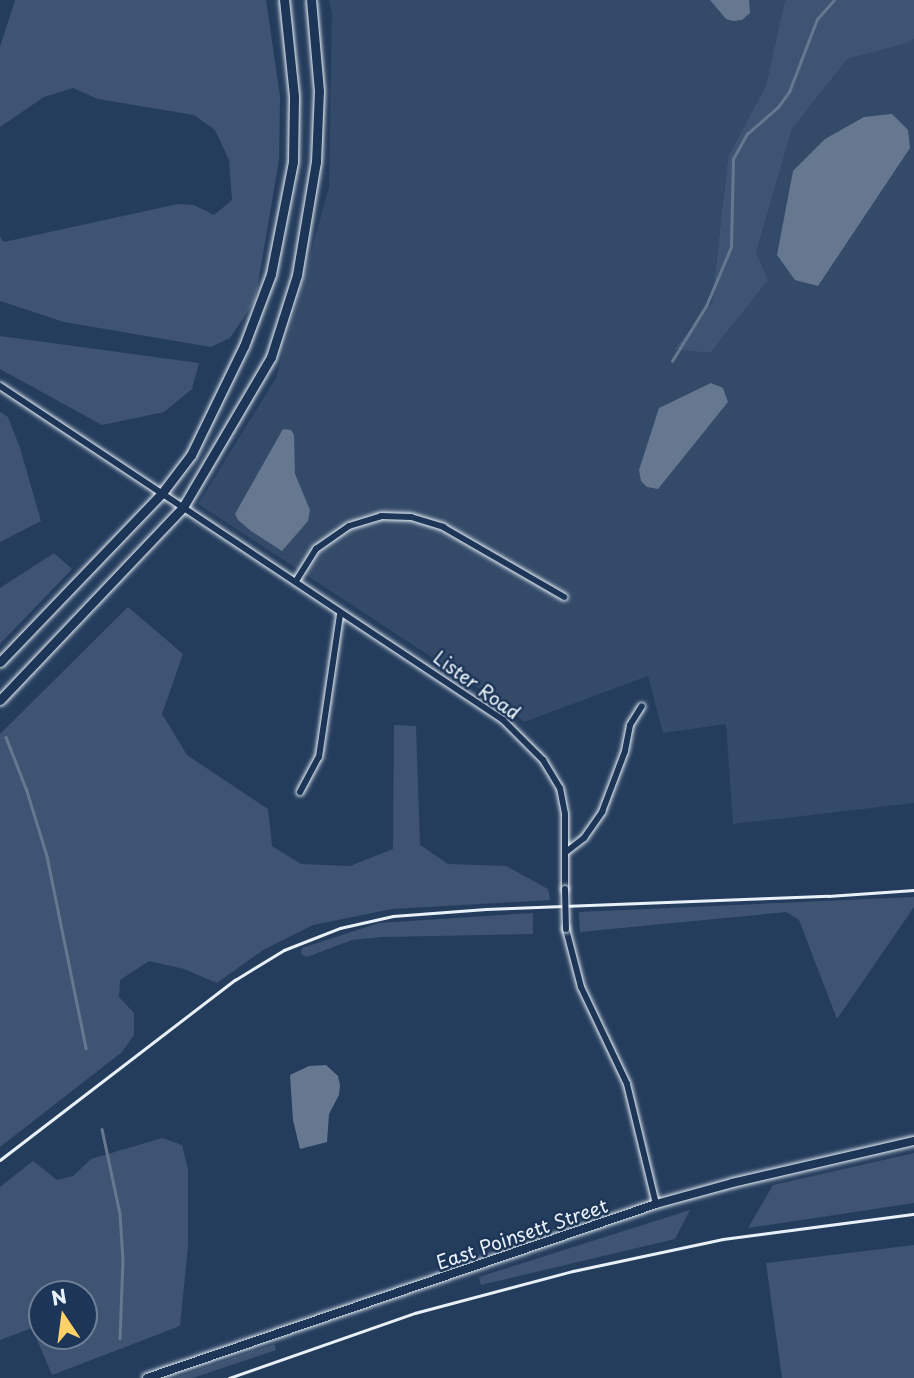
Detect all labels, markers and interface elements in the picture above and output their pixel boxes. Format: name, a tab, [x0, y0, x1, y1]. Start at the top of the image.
street label: Lister Road	[428, 645, 526, 725]
street label: East Poinsett Street	[433, 1194, 611, 1274]
north arrow	[28, 1280, 98, 1350]
text: N	[48, 1281, 69, 1312]

